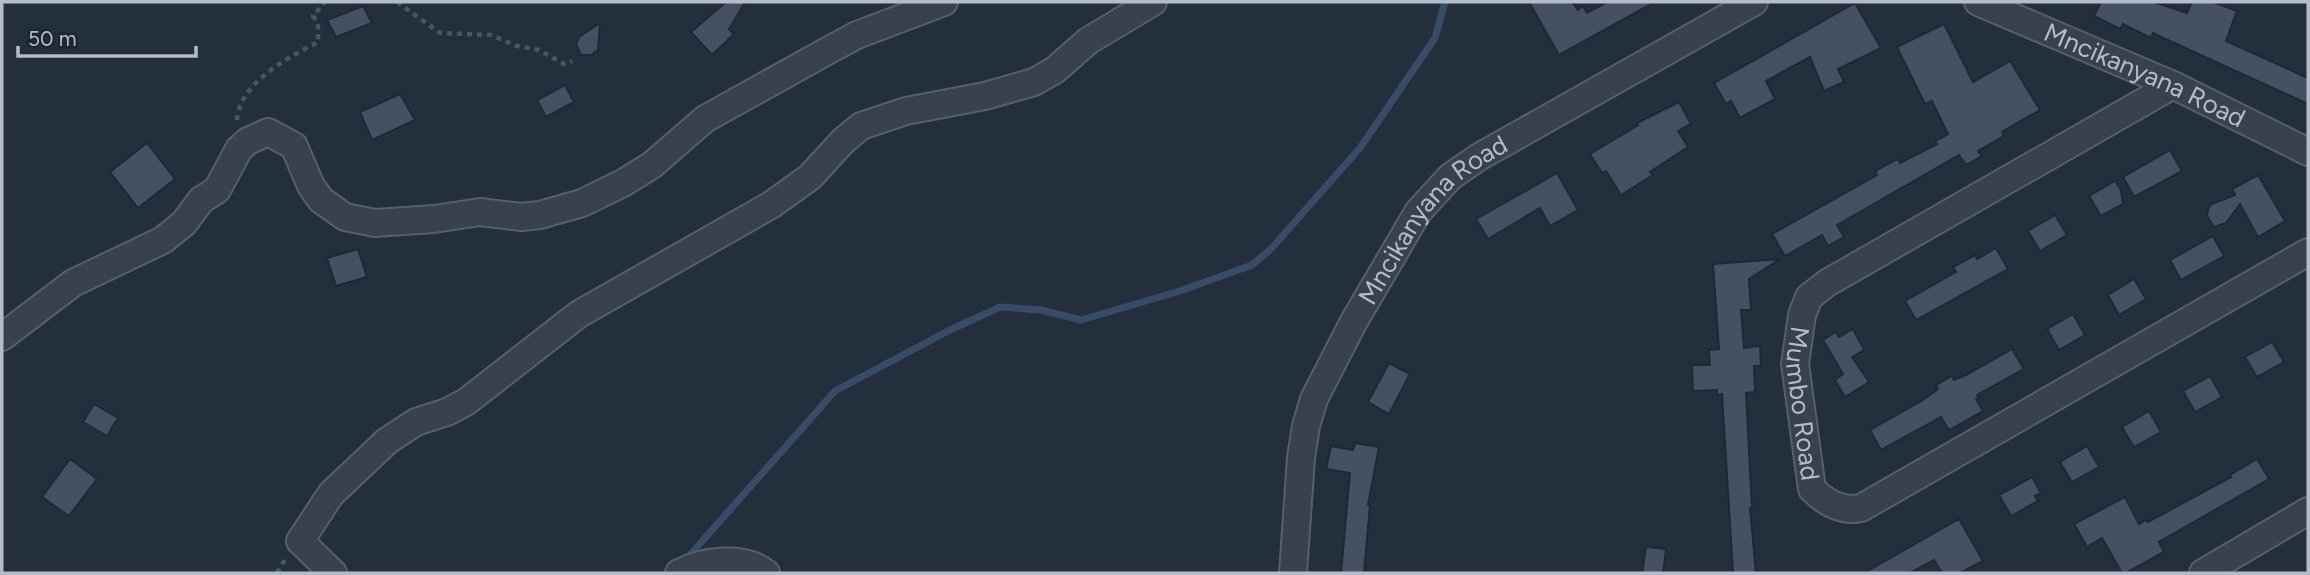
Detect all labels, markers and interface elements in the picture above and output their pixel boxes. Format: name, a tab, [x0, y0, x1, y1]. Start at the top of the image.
scale bar	[18, 14, 196, 58]
street label: Mncikanyana Road	[2039, 16, 2251, 134]
text: 50 m	[28, 26, 77, 51]
street label: Mncikanyana Road	[1351, 128, 1513, 310]
street label: Mumbo Road	[1779, 324, 1827, 482]

